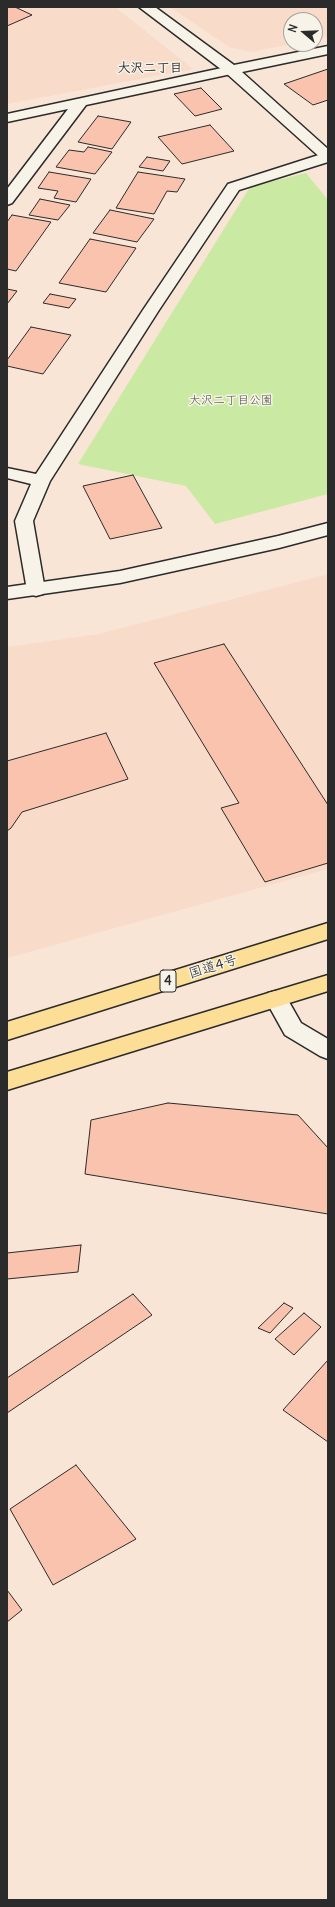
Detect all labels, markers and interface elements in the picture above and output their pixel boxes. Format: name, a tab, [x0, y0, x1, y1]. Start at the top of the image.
north arrow	[283, 12, 323, 52]
text: N	[285, 23, 300, 34]
district label: 大沢二丁目	[118, 60, 182, 76]
park label: 大沢二丁目公園	[189, 394, 273, 408]
street label: 国道4号	[187, 952, 239, 982]
road number: 4	[160, 970, 176, 992]

